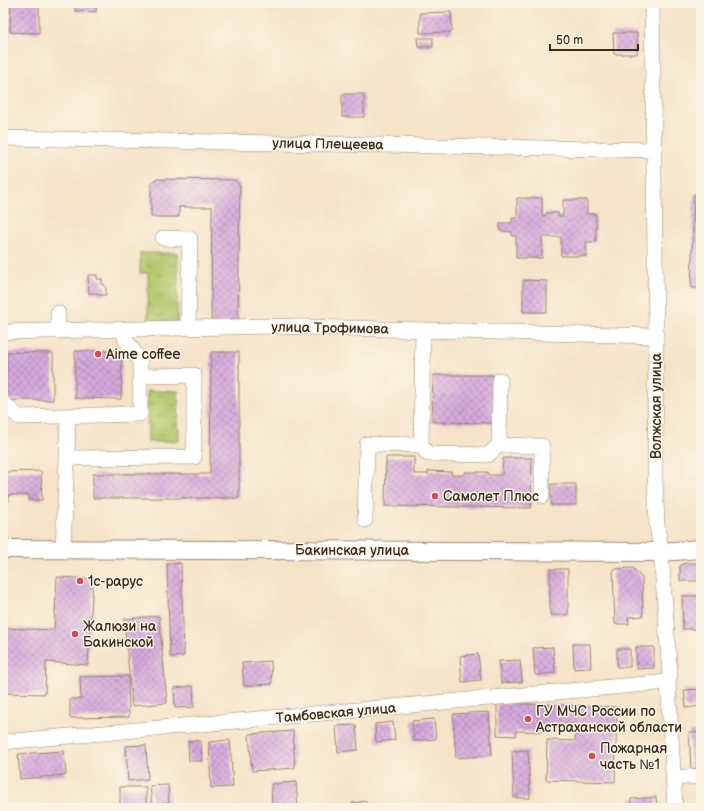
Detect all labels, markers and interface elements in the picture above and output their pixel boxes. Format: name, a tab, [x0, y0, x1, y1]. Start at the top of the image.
scale bar	[550, 26, 638, 52]
text: 50 m	[556, 33, 583, 48]
street label: улица Плещеева	[272, 135, 385, 153]
street label: улица Трофимова	[271, 318, 390, 338]
place label: Aime coffee	[106, 346, 181, 363]
marker: Aime coffee	[93, 349, 103, 359]
street label: Волжская улица	[648, 352, 665, 459]
place label: Самолет Плюс	[443, 488, 539, 505]
marker: Самолет Плюс	[430, 491, 440, 501]
street label: Бакинская улица	[295, 542, 410, 559]
place label: 1с-рарус	[88, 573, 143, 590]
marker: 1с-рарус	[75, 576, 85, 586]
place label: Жалюзи на Бакинской	[83, 618, 157, 651]
marker: Жалюзи на Бакинской	[70, 629, 80, 639]
street label: Тамбовская улица	[275, 699, 398, 727]
place label: ГУ МЧС России по Астраханской области	[535, 703, 682, 736]
marker: ГУ МЧС России по Астраханской области	[523, 714, 533, 724]
place label: Пожарная часть №1	[600, 740, 667, 773]
marker: Пожарная часть №1	[587, 751, 597, 761]

